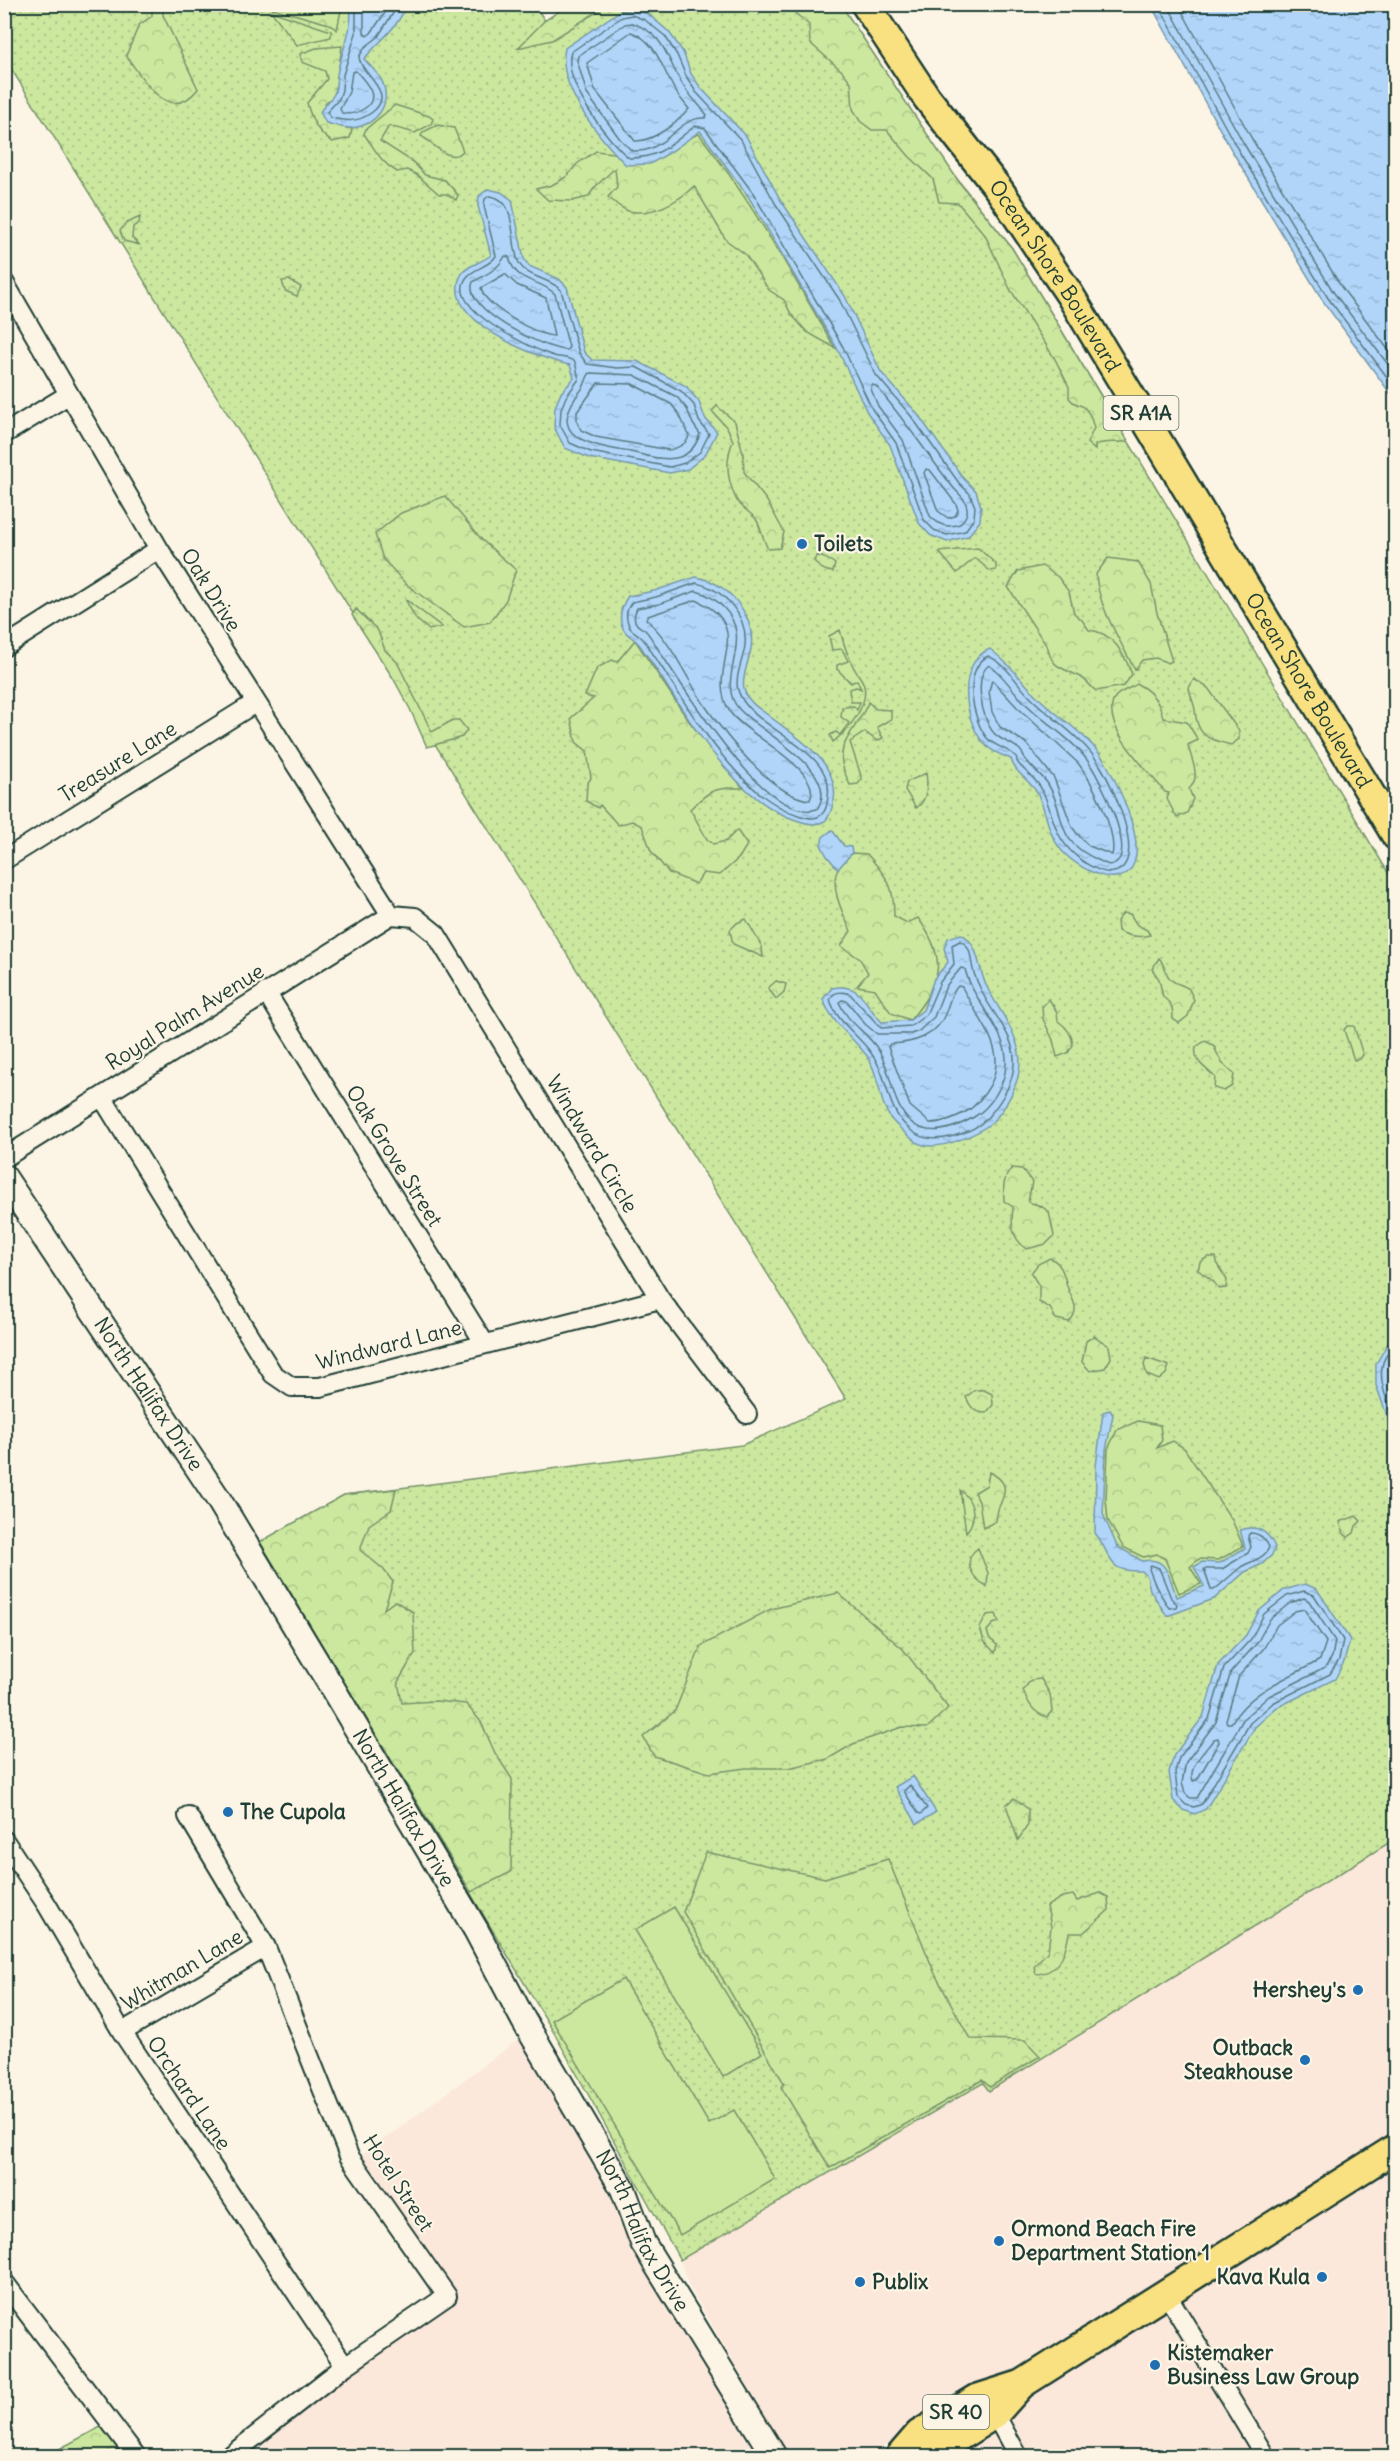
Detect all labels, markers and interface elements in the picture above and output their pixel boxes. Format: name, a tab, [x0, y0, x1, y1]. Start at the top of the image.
street label: Ocean Shore Boulevard	[983, 174, 1127, 377]
road number: SR A1A	[1104, 396, 1178, 430]
place label: Toilets	[814, 530, 873, 557]
marker: Toilets	[795, 537, 809, 551]
street label: Oak Drive	[175, 543, 248, 637]
street label: Ocean Shore Boulevard	[1239, 588, 1378, 793]
street label: Treasure Lane	[54, 715, 182, 808]
street label: Royal Palm Avenue	[101, 957, 269, 1076]
street label: Windward Circle	[541, 1070, 644, 1218]
street label: Oak Grove Street	[340, 1080, 449, 1232]
street label: North Halifax Drive	[88, 1312, 210, 1476]
street label: Windward Lane	[313, 1313, 465, 1376]
street label: North Halifax Drive	[347, 1724, 461, 1892]
place label: The Cupola	[240, 1798, 346, 1825]
marker: The Cupola	[221, 1805, 235, 1819]
street label: Whitman Lane	[116, 1923, 248, 2017]
place label: Hershey's	[1253, 1976, 1346, 2003]
marker: Hershey's	[1351, 1983, 1365, 1997]
street label: Orchard Lane	[141, 2031, 237, 2155]
place label: Outback Steakhouse	[1184, 2034, 1293, 2085]
marker: Outback Steakhouse	[1298, 2053, 1312, 2067]
street label: Hotel Street	[357, 2129, 440, 2236]
street label: North Halifax Drive	[590, 2145, 696, 2316]
place label: Ormond Beach Fire Department Station 1	[1011, 2215, 1210, 2266]
marker: Ormond Beach Fire Department Station 1	[992, 2234, 1006, 2248]
place label: Kava Kula	[1216, 2263, 1310, 2290]
place label: Publix	[872, 2268, 929, 2295]
marker: Kava Kula	[1315, 2270, 1329, 2284]
marker: Publix	[853, 2275, 867, 2289]
place label: Kistemaker Business Law Group	[1167, 2339, 1359, 2390]
marker: Kistemaker Business Law Group	[1148, 2358, 1162, 2372]
road number: SR 40	[923, 2395, 989, 2429]

